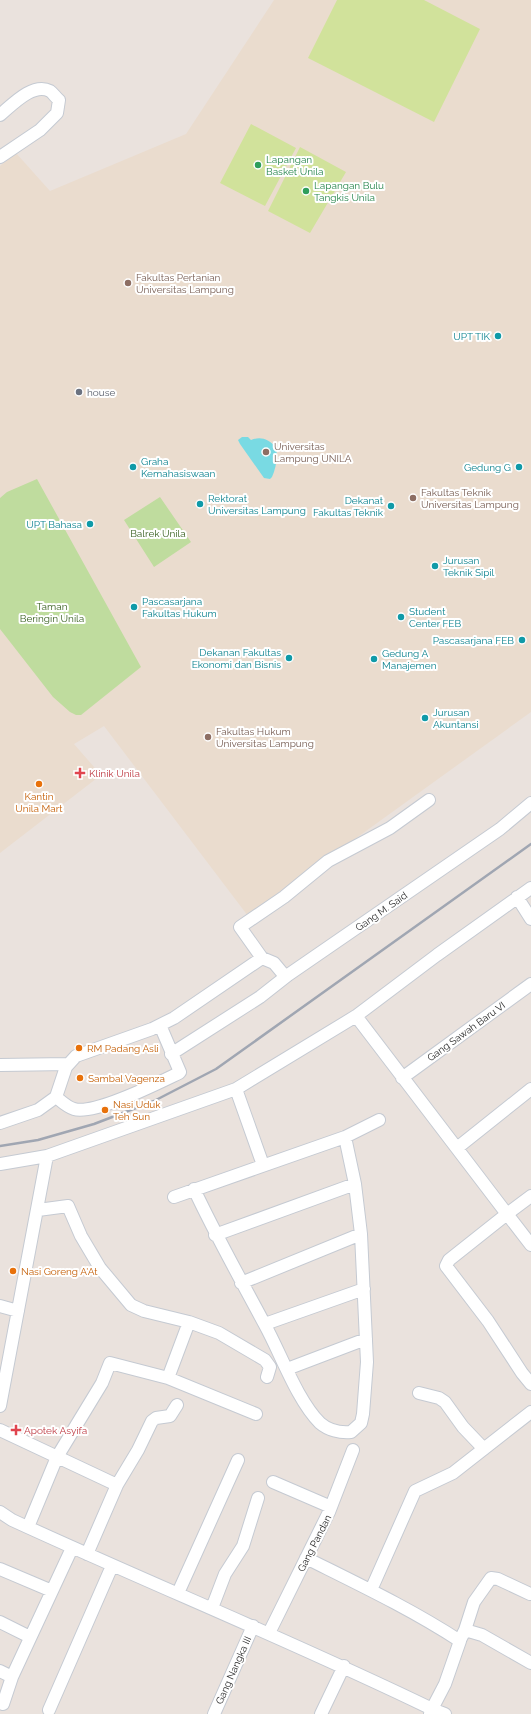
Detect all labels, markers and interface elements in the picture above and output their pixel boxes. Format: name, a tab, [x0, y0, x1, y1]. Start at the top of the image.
place label: Lapangan Basket Unila	[266, 154, 323, 177]
marker: Lapangan Basket Unila	[253, 160, 263, 170]
place label: Lapangan Bulu Tangkis Unila	[314, 180, 384, 203]
marker: Lapangan Bulu Tangkis Unila	[301, 186, 311, 196]
place label: Fakultas Pertanian Universitas Lampung	[136, 272, 234, 295]
marker: Fakultas Pertanian Universitas Lampung	[123, 278, 133, 288]
place label: UPT TIK	[453, 331, 491, 342]
marker: UPT TIK	[493, 331, 503, 341]
marker: house	[74, 387, 84, 397]
place label: house	[87, 387, 116, 398]
place label: Universitas Lampung UNILA	[274, 441, 352, 464]
marker: Universitas Lampung UNILA	[261, 447, 271, 457]
place label: Graha Kemahasiswaan	[141, 456, 216, 479]
marker: Graha Kemahasiswaan	[128, 462, 138, 472]
place label: Gedung G	[464, 462, 511, 473]
marker: Gedung G	[514, 462, 524, 472]
place label: Fakultas Teknik Universitas Lampung	[421, 487, 519, 510]
place label: Rektorat Universitas Lampung	[208, 493, 306, 516]
marker: Fakultas Teknik Universitas Lampung	[408, 493, 418, 503]
place label: Dekanat Fakultas Teknik	[313, 495, 384, 518]
marker: Rektorat Universitas Lampung	[195, 499, 205, 509]
marker: Dekanat Fakultas Teknik	[386, 501, 396, 511]
place label: UPT Bahasa	[26, 519, 82, 530]
marker: UPT Bahasa	[85, 519, 95, 529]
park label: Balrek Unila	[130, 528, 186, 539]
place label: Jurusan Teknik Sipil	[443, 555, 495, 578]
marker: Jurusan Teknik Sipil	[430, 561, 440, 571]
place label: Pascasarjana Fakultas Hukum	[142, 596, 217, 619]
park label: Taman Beringin Unila	[20, 601, 84, 624]
marker: Pascasarjana Fakultas Hukum	[129, 602, 139, 612]
place label: Student Center FEB	[409, 606, 461, 629]
marker: Student Center FEB	[396, 612, 406, 622]
place label: Pascasarjana FEB	[433, 635, 514, 646]
marker: Pascasarjana FEB	[517, 635, 527, 645]
place label: Dekanan Fakultas Ekonomi dan Bisnis	[192, 647, 281, 670]
place label: Gedung A Manajemen	[382, 648, 437, 671]
marker: Dekanan Fakultas Ekonomi dan Bisnis	[284, 653, 294, 663]
marker: Gedung A Manajemen	[369, 654, 379, 664]
place label: Jurusan Akuntansi	[433, 707, 478, 730]
marker: Jurusan Akuntansi	[420, 713, 430, 723]
place label: Fakultas Hukum Universitas Lampung	[216, 726, 314, 749]
marker: Fakultas Hukum Universitas Lampung	[203, 732, 213, 742]
marker: Klinik Unila	[74, 767, 86, 779]
place label: Klinik Unila	[89, 768, 140, 779]
marker: Kantin Unila Mart	[34, 779, 44, 789]
place label: Kantin Unila Mart	[15, 791, 63, 814]
street label: Gang M. Said	[353, 890, 409, 933]
street label: Gang Sawah Baru VI	[425, 1000, 507, 1063]
marker: RM Padang Asli	[74, 1043, 84, 1053]
place label: RM Padang Asli	[87, 1043, 159, 1054]
marker: Sambal Vagenza	[75, 1073, 85, 1083]
place label: Sambal Vagenza	[88, 1073, 165, 1084]
place label: Nasi Uduk Teh Sun	[113, 1099, 161, 1122]
marker: Nasi Uduk Teh Sun	[100, 1105, 110, 1115]
marker: Nasi Goreng A'At	[8, 1266, 18, 1276]
place label: Nasi Goreng A'At	[21, 1266, 98, 1277]
marker: Apotek Asyifa	[11, 1425, 21, 1435]
place label: Apotek Asyifa	[24, 1425, 87, 1436]
street label: Gang Pandan	[295, 1513, 334, 1573]
street label: Gang Nangka III	[214, 1635, 253, 1706]

